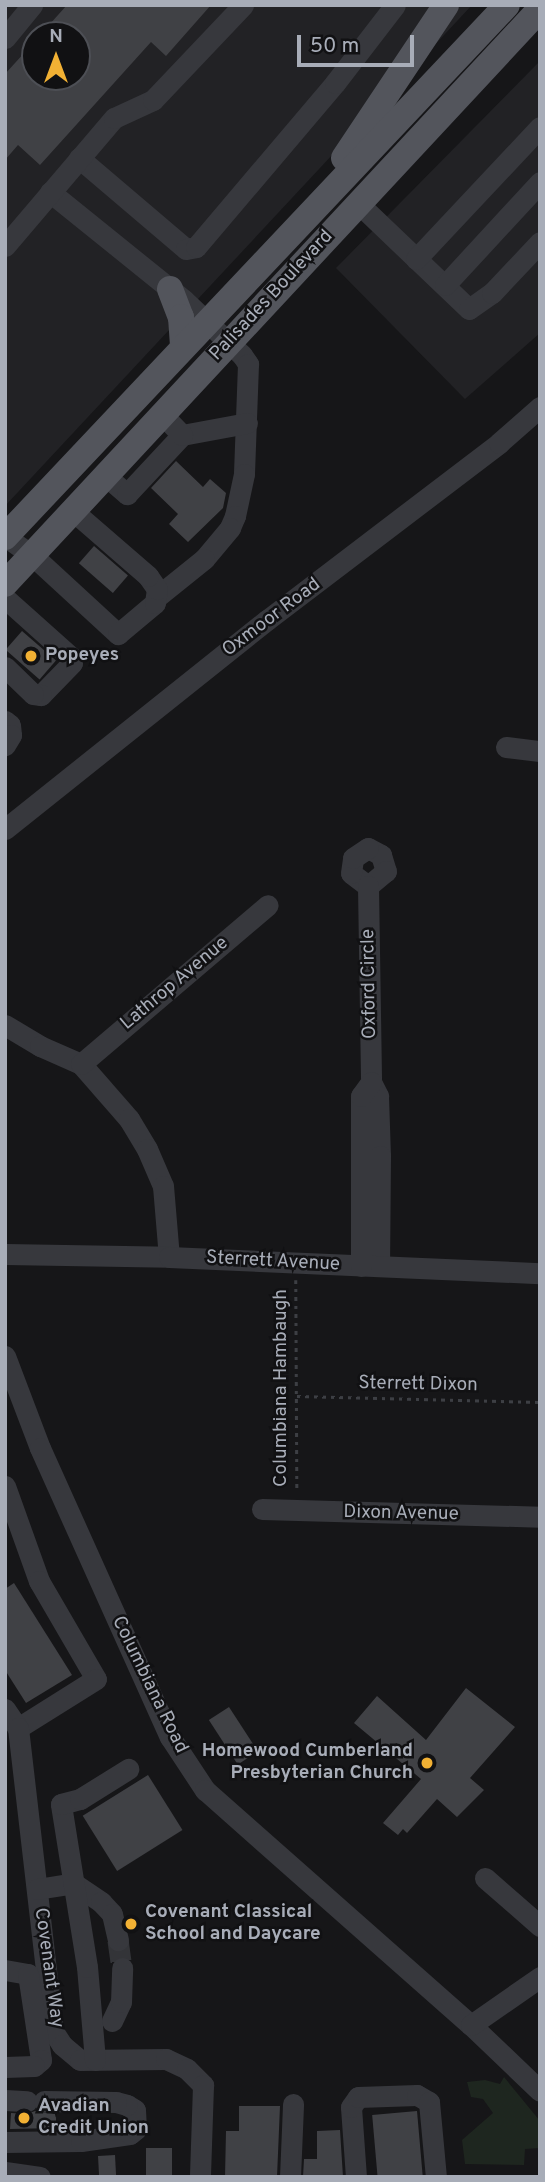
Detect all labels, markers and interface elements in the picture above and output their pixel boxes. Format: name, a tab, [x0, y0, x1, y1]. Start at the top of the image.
north arrow	[21, 21, 91, 91]
scale bar	[300, 21, 417, 65]
text: N	[49, 25, 63, 49]
text: 50 m	[310, 33, 359, 60]
street label: Palisades Boulevard	[206, 226, 338, 366]
street label: Oxmoor Road	[218, 574, 326, 662]
place label: Popeyes	[45, 645, 119, 667]
marker: Popeyes	[23, 648, 39, 664]
street label: Oxford Circle	[358, 929, 382, 1039]
street label: Lathrop Avenue	[116, 932, 234, 1036]
street label: Sterrett Avenue	[205, 1247, 341, 1277]
street label: Columbiana Hambaugh	[271, 1289, 293, 1487]
street label: Sterrett Dixon	[358, 1373, 478, 1397]
street label: Dixon Avenue	[343, 1502, 459, 1526]
street label: Columbiana Road	[106, 1613, 192, 1757]
place label: Homewood Cumberland Presbyterian Church	[202, 1741, 413, 1785]
marker: Homewood Cumberland Presbyterian Church	[419, 1755, 435, 1771]
place label: Covenant Classical School and Daycare	[145, 1902, 321, 1946]
street label: Covenant Way	[28, 1906, 68, 2030]
marker: Covenant Classical School and Daycare	[123, 1916, 139, 1932]
place label: Avadian Credit Union	[38, 2096, 149, 2140]
marker: Avadian Credit Union	[16, 2110, 32, 2126]

